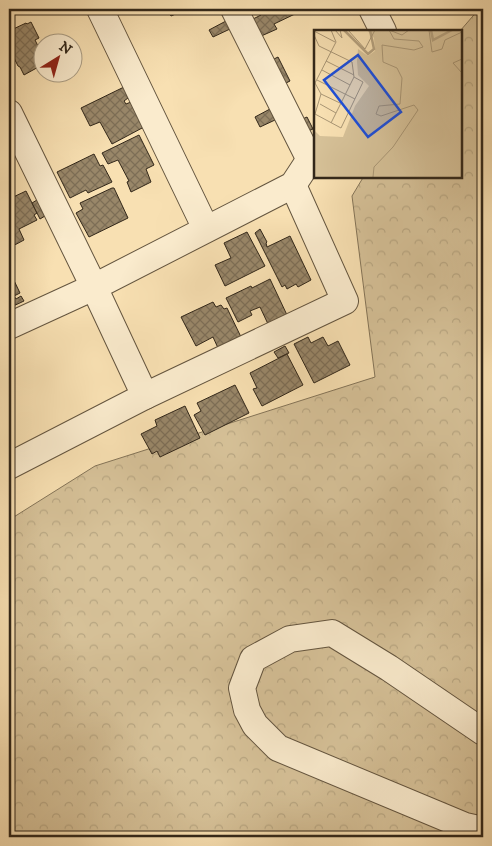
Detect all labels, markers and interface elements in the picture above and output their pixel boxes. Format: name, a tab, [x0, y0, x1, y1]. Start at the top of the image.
inset map	[314, 30, 462, 178]
north arrow	[32, 32, 82, 82]
text: N	[55, 38, 76, 59]

